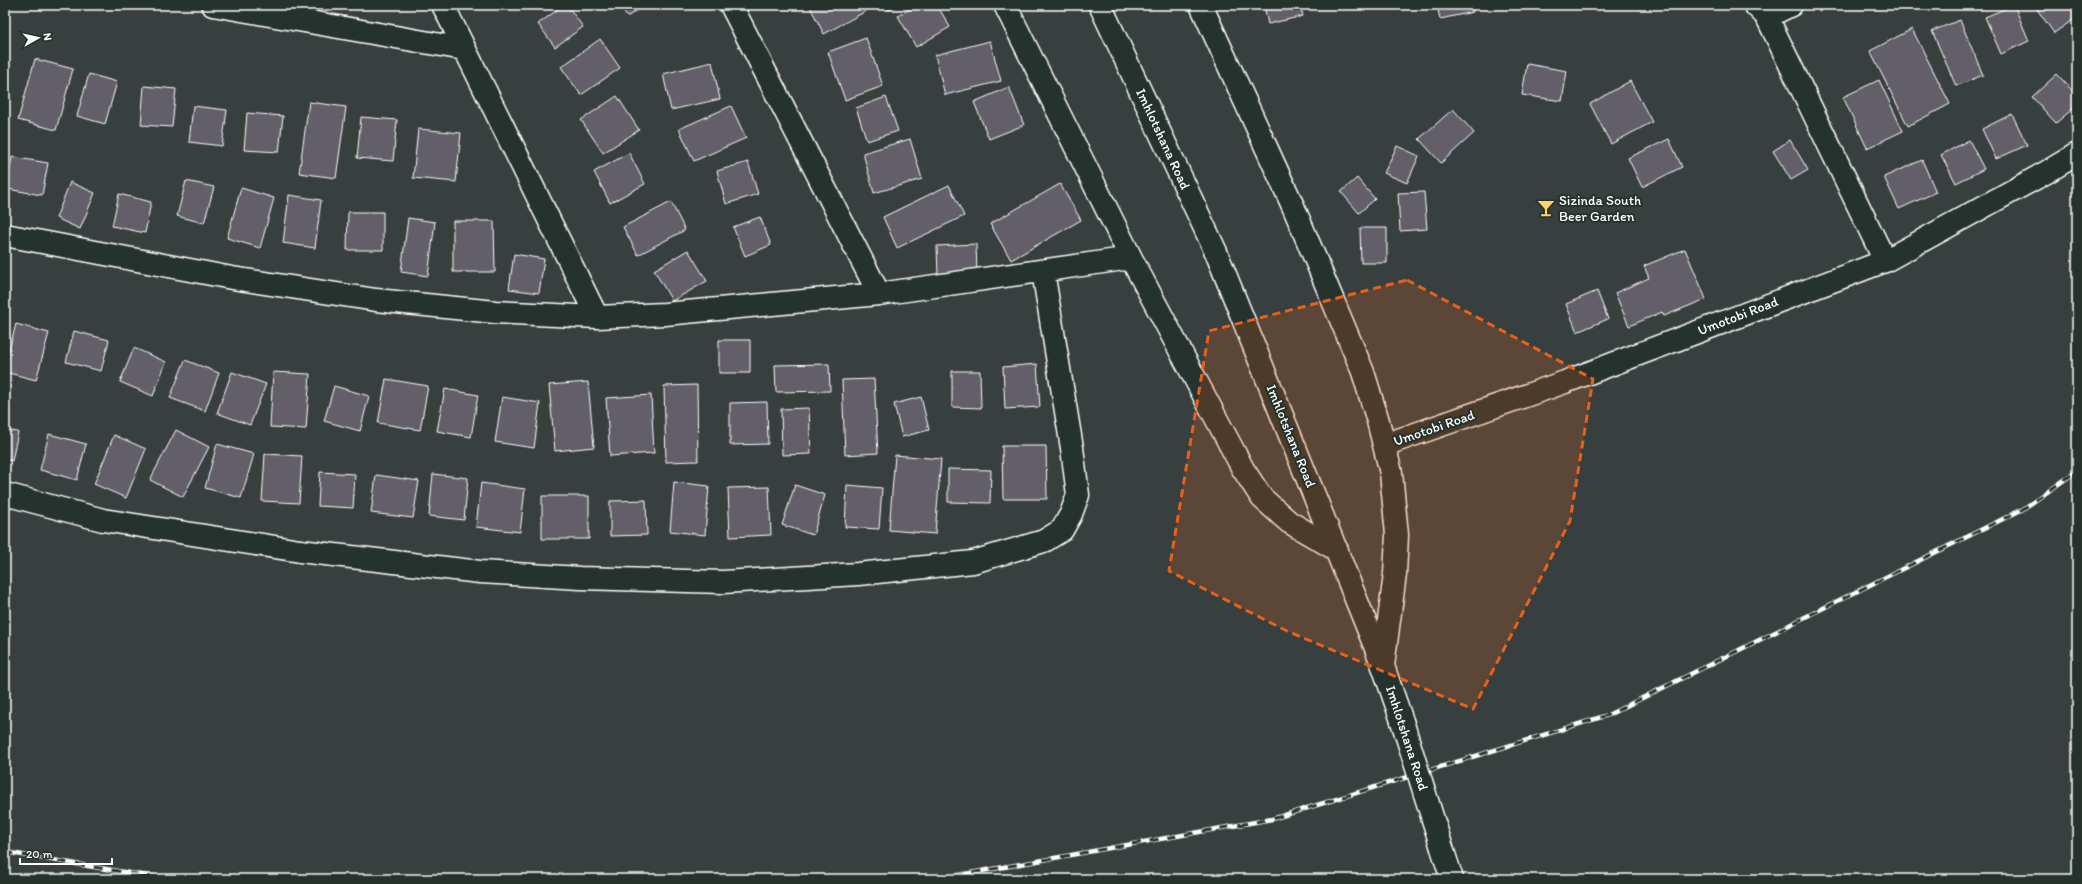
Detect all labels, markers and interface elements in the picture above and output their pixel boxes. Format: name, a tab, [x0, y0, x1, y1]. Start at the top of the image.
north arrow	[18, 18, 58, 58]
text: N	[40, 32, 54, 41]
street label: Imhlotshana Road	[1132, 86, 1194, 193]
place label: Sizinda South Beer Garden	[1559, 192, 1641, 225]
bar icon: Sizinda South Beer Garden	[1536, 198, 1556, 218]
street label: Umotobi Road	[1695, 293, 1781, 339]
street label: Imhlotshana Road	[1263, 382, 1320, 490]
street label: Umotobi Road	[1391, 406, 1477, 450]
street label: Imhlotshana Road	[1382, 683, 1432, 793]
scale bar	[20, 840, 112, 866]
text: 20 m	[26, 847, 53, 861]

